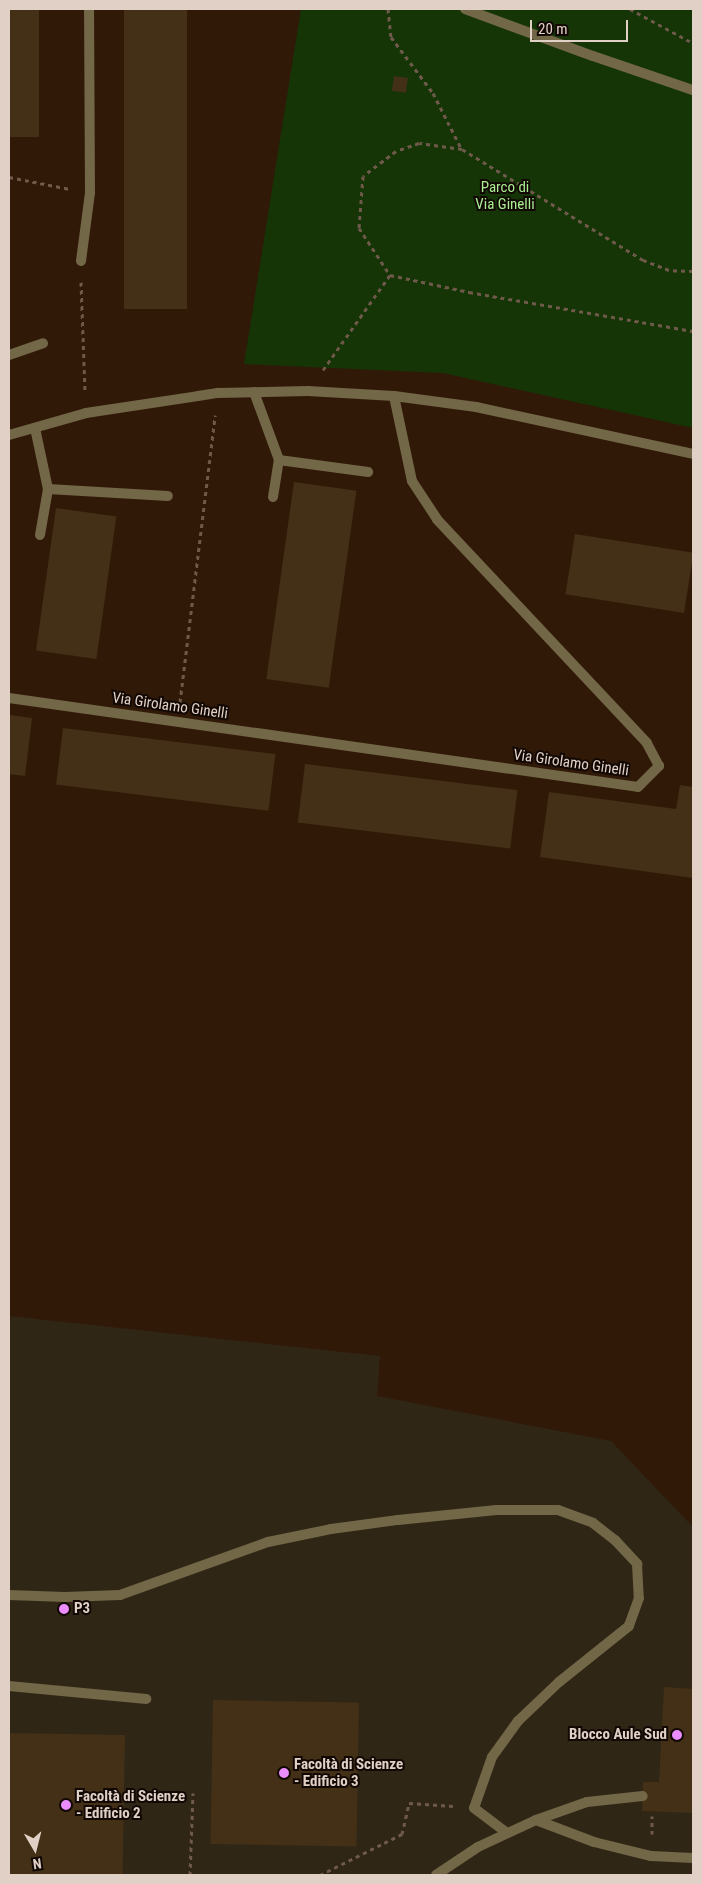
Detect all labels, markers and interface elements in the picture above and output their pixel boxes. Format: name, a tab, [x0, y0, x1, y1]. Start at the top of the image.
scale bar	[532, 10, 630, 42]
text: 20 m	[538, 20, 568, 38]
park label: Parco di Via Ginelli	[475, 178, 535, 213]
street label: Via Girolamo Ginelli	[111, 689, 229, 723]
street label: Via Girolamo Ginelli	[512, 746, 630, 780]
place label: P3	[74, 1600, 90, 1618]
marker: P3	[58, 1603, 70, 1615]
place label: Blocco Aule Sud	[569, 1726, 667, 1744]
marker: Blocco Aule Sud	[671, 1729, 683, 1741]
place label: Facoltà di Scienze - Edificio 3	[294, 1755, 403, 1790]
marker: Facoltà di Scienze - Edificio 3	[278, 1767, 290, 1779]
place label: Facoltà di Scienze - Edificio 2	[76, 1787, 185, 1822]
marker: Facoltà di Scienze - Edificio 2	[60, 1799, 72, 1811]
north arrow	[10, 1824, 60, 1874]
text: N	[32, 1855, 42, 1872]

